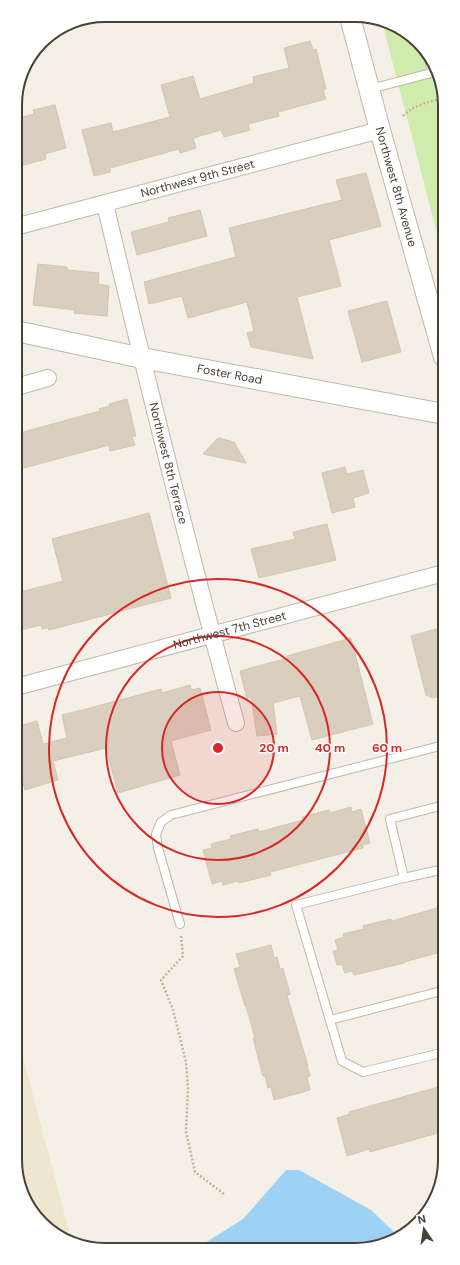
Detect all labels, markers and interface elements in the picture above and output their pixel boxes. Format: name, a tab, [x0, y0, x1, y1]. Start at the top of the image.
street label: Northwest 8th Avenue	[372, 125, 421, 249]
street label: Northwest 9th Street	[139, 156, 257, 201]
street label: Foster Road	[196, 360, 264, 388]
street label: Northwest 8th Terrace	[145, 401, 191, 526]
street label: Northwest 7th Street	[171, 607, 288, 653]
text: 20 m	[259, 740, 289, 756]
text: 40 m	[315, 740, 345, 756]
text: 60 m	[372, 740, 402, 756]
centre of rings	[211, 741, 225, 755]
north arrow	[404, 1209, 444, 1249]
text: N	[416, 1212, 427, 1227]

